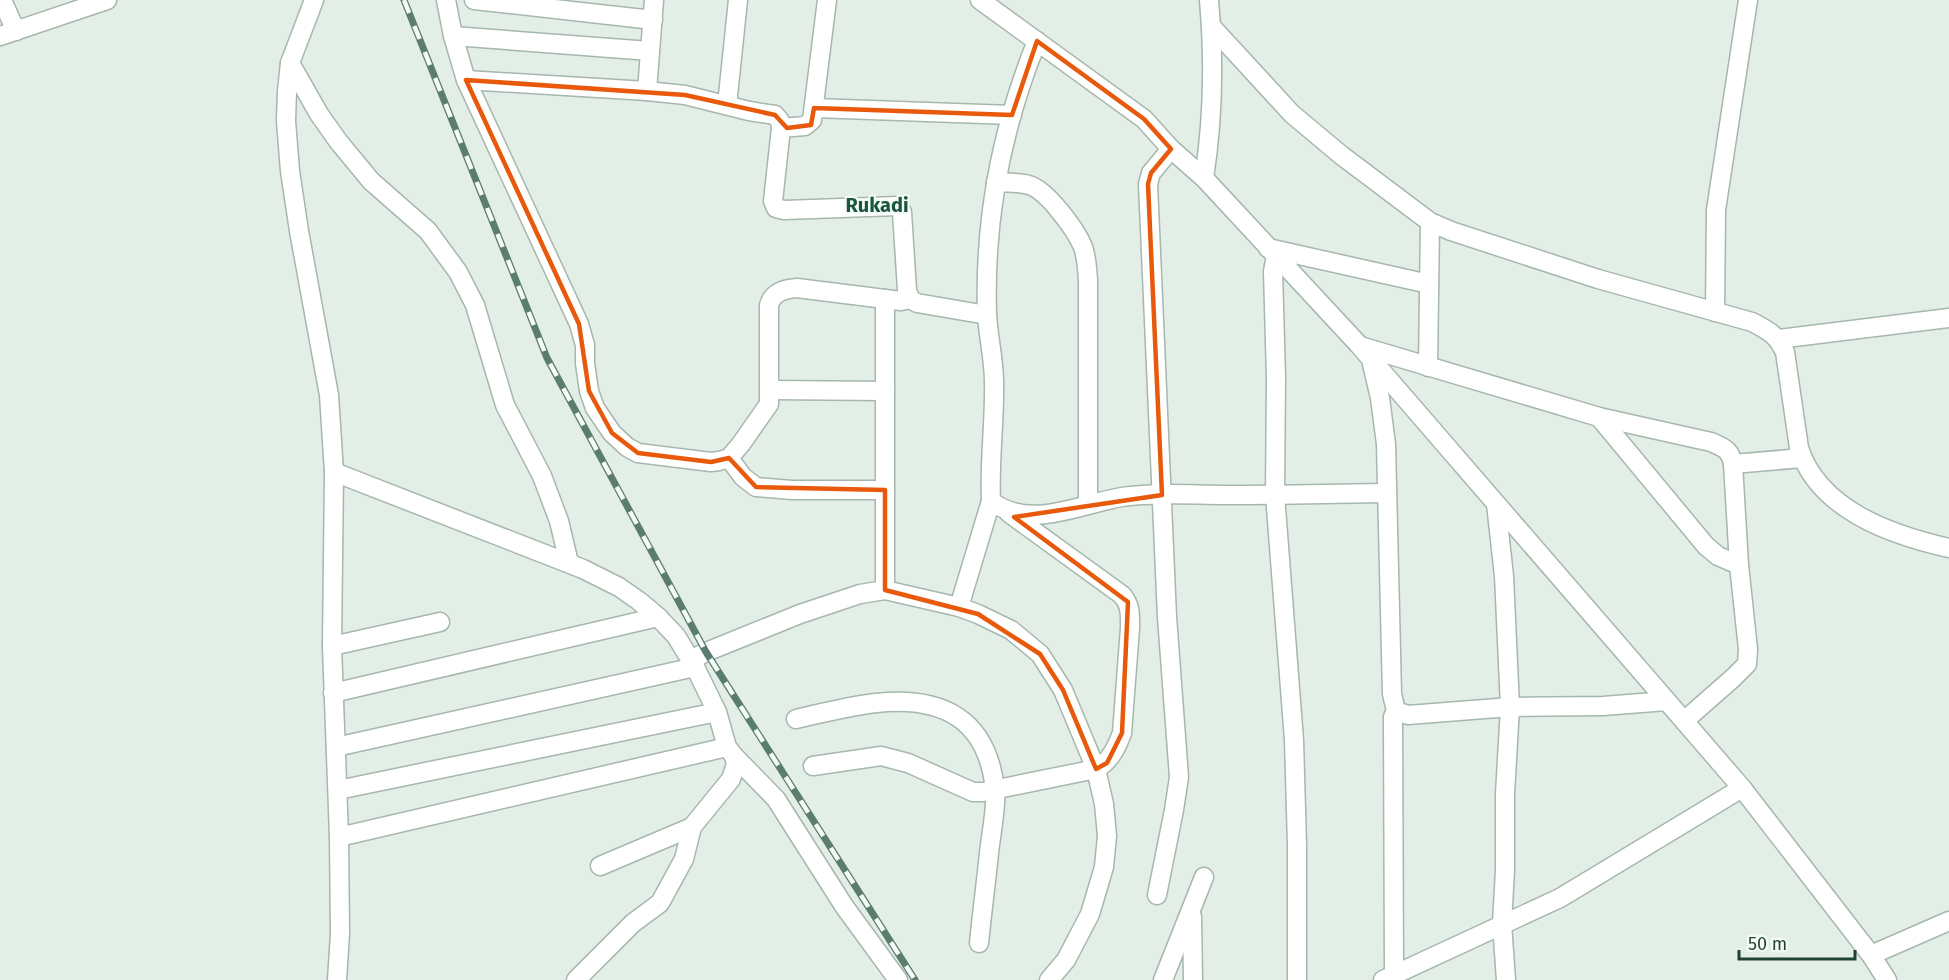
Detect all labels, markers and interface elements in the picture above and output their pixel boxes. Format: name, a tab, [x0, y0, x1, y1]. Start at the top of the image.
district label: Rukadi	[845, 193, 909, 217]
scale bar	[1739, 923, 1854, 961]
text: 50 m	[1748, 933, 1787, 955]

